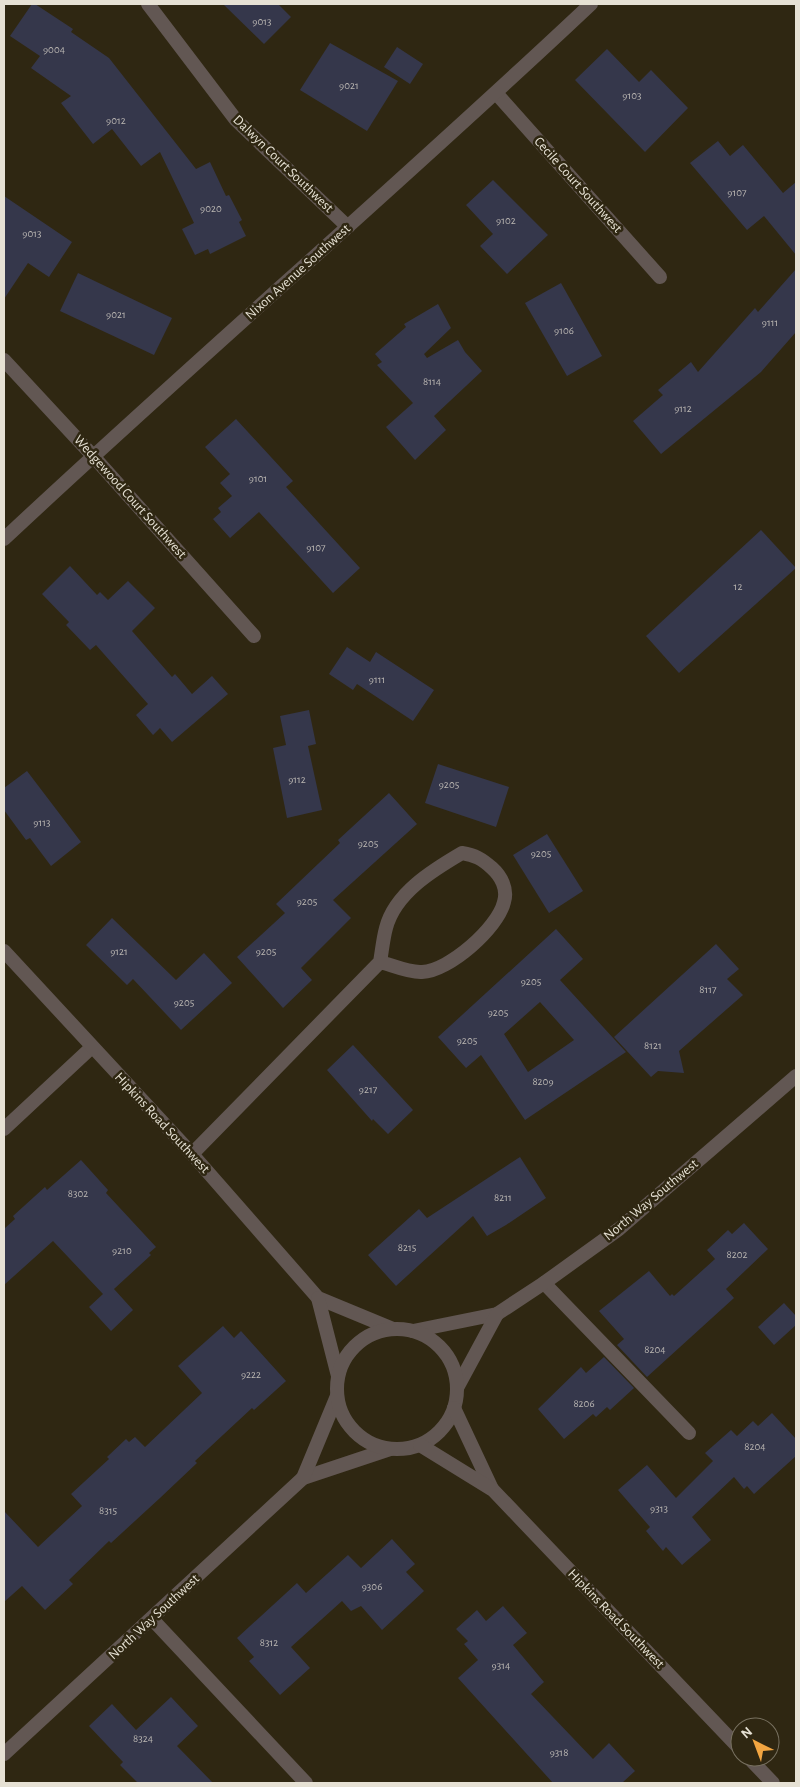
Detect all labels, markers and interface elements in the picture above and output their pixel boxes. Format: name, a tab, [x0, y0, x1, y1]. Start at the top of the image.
house number: 9013	[252, 16, 272, 27]
house number: 9004	[43, 44, 65, 55]
house number: 9021	[339, 80, 359, 91]
house number: 9103	[622, 90, 642, 101]
street label: Dalwyn Court Southwest	[230, 113, 336, 216]
house number: 9012	[106, 115, 126, 126]
street label: Cecile Court Southwest	[531, 134, 625, 236]
house number: 9107	[727, 187, 747, 198]
house number: 9020	[200, 203, 222, 214]
house number: 9102	[496, 215, 516, 226]
street label: Nixon Avenue Southwest	[243, 221, 353, 322]
house number: 9013	[22, 228, 42, 239]
house number: 9021	[106, 309, 126, 320]
house number: 9111	[762, 317, 778, 328]
house number: 9106	[554, 325, 574, 336]
house number: 8114	[423, 376, 441, 387]
house number: 9112	[674, 403, 692, 414]
street label: Wedgewood Court Southwest	[71, 433, 189, 562]
house number: 9101	[249, 473, 267, 484]
house number: 9107	[306, 542, 326, 553]
house number: 12	[734, 581, 742, 592]
house number: 9111	[369, 674, 385, 685]
house number: 9112	[288, 774, 306, 785]
house number: 9205	[439, 779, 460, 790]
house number: 9113	[33, 817, 51, 828]
house number: 9205	[358, 838, 379, 849]
house number: 9205	[531, 848, 552, 859]
house number: 9205	[297, 896, 318, 907]
house number: 9121	[110, 946, 128, 957]
house number: 9205	[256, 946, 277, 957]
house number: 9205	[521, 976, 542, 987]
house number: 8117	[699, 984, 717, 995]
house number: 9205	[174, 997, 195, 1008]
house number: 9205	[488, 1007, 509, 1018]
house number: 9205	[457, 1035, 478, 1046]
house number: 8121	[644, 1040, 662, 1051]
street label: Hipkins Road Southwest	[112, 1070, 212, 1176]
house number: 8209	[532, 1076, 554, 1087]
house number: 9217	[359, 1084, 378, 1095]
street label: North Way Southwest	[601, 1156, 701, 1243]
house number: 8302	[68, 1188, 88, 1199]
house number: 8211	[494, 1192, 512, 1203]
house number: 8215	[398, 1242, 417, 1253]
house number: 9210	[112, 1245, 132, 1256]
house number: 8202	[726, 1249, 748, 1260]
house number: 8204	[644, 1344, 666, 1355]
house number: 9222	[241, 1369, 261, 1380]
house number: 8206	[573, 1398, 595, 1409]
house number: 8204	[744, 1441, 766, 1452]
house number: 9313	[650, 1503, 668, 1514]
house number: 8315	[99, 1505, 117, 1516]
street label: Hipkins Road Southwest	[565, 1567, 667, 1672]
street label: North Way Southwest	[106, 1571, 202, 1662]
house number: 9306	[362, 1581, 382, 1592]
house number: 8312	[260, 1637, 278, 1648]
house number: 9314	[492, 1660, 510, 1671]
north arrow	[730, 1717, 780, 1767]
text: N	[739, 1725, 755, 1742]
house number: 8324	[133, 1733, 153, 1744]
house number: 9318	[550, 1747, 568, 1758]

